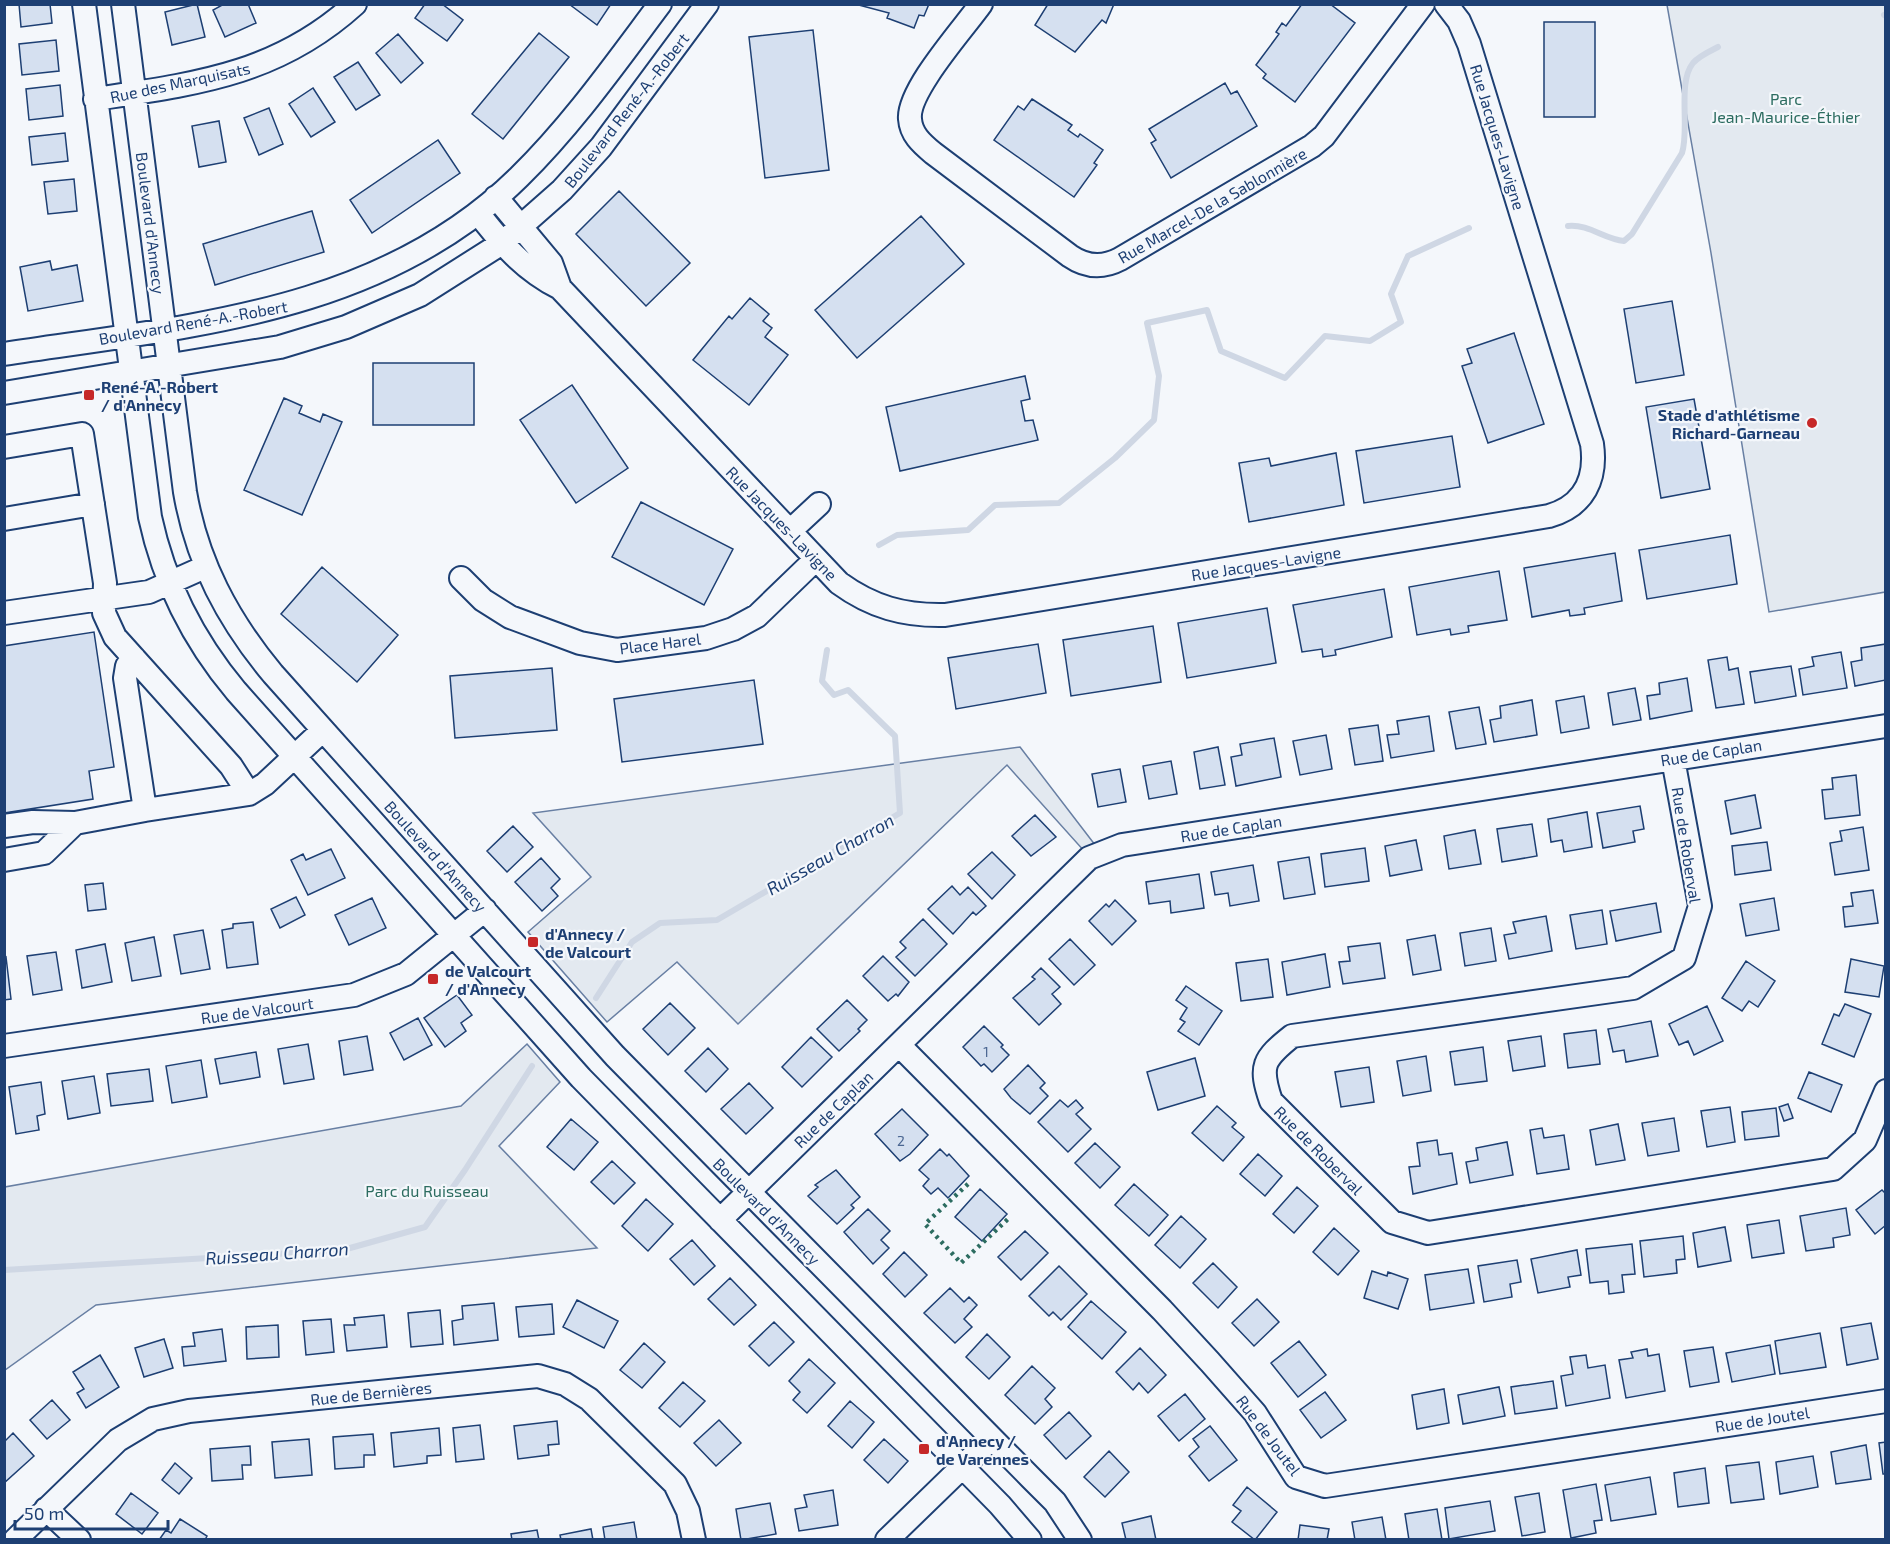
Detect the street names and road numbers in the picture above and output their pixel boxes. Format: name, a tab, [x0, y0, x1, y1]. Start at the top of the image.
street label: Boulevard René-A.-Robert	[560, 29, 692, 191]
street label: Rue des Marquisats	[108, 58, 252, 106]
street label: Rue Jacques-Lavigne	[1467, 62, 1529, 212]
street label: Rue Marcel-De la Sablonnière	[1114, 143, 1310, 267]
street label: Boulevard d'Annecy	[133, 151, 169, 296]
street label: Boulevard René-A.-Robert	[97, 296, 289, 348]
street label: Rue Jacques-Lavigne	[723, 462, 841, 584]
street label: Rue Jacques-Lavigne	[1190, 542, 1342, 584]
street label: Place Harel	[618, 629, 702, 657]
street label: Rue de Caplan	[1659, 735, 1763, 769]
street label: Rue de Roberval	[1668, 786, 1706, 905]
street label: Boulevard d'Annecy	[381, 797, 491, 916]
street label: Rue de Caplan	[1179, 811, 1283, 845]
street label: Rue de Valcourt	[200, 993, 314, 1027]
street label: Rue de Caplan	[790, 1067, 876, 1151]
street label: Rue de Roberval	[1271, 1102, 1367, 1198]
street label: Boulevard d'Annecy	[710, 1154, 825, 1269]
street label: Rue de Bernières	[309, 1377, 433, 1409]
street label: Rue de Joutel	[1233, 1391, 1305, 1479]
street label: Rue de Joutel	[1713, 1402, 1811, 1436]

